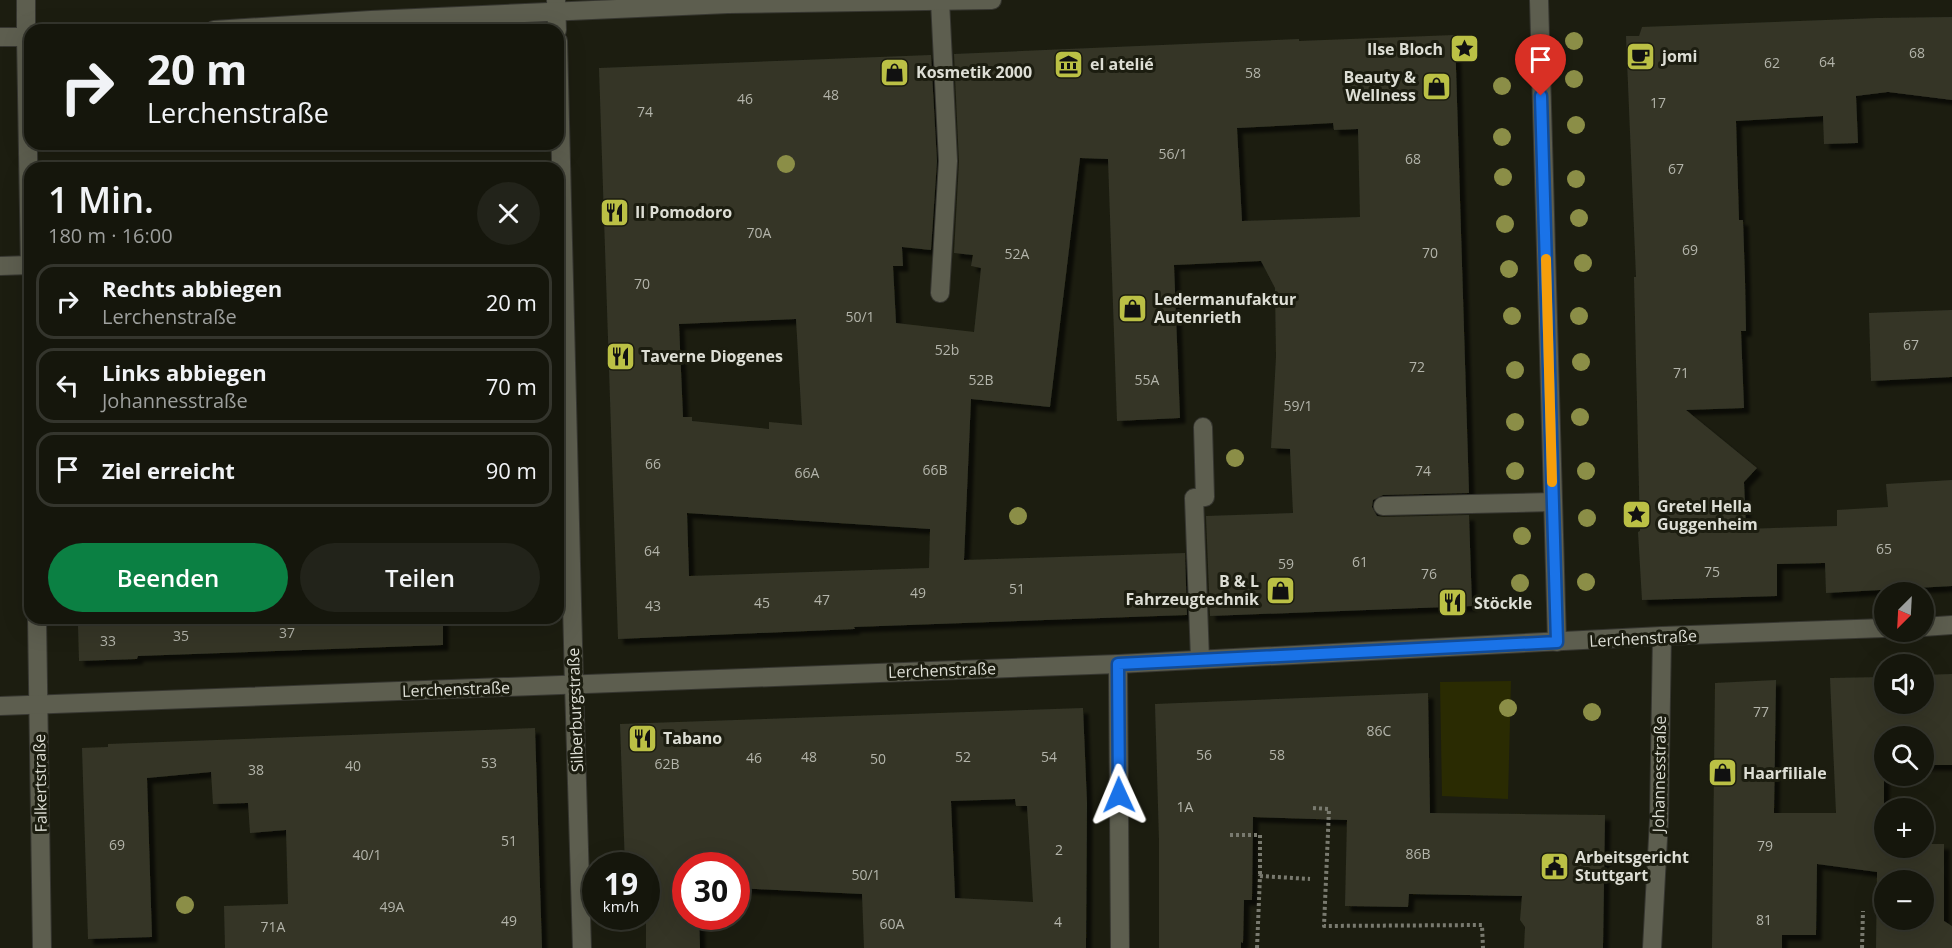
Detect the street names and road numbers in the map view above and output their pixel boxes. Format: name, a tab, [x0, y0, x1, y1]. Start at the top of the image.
street label: Lerchenstraße	[1589, 624, 1697, 652]
street label: Silberburgstraße	[562, 647, 588, 773]
street label: Lerchenstraße	[888, 657, 996, 683]
street label: Lerchenstraße	[402, 676, 510, 702]
street label: Johannesstraße	[1647, 716, 1671, 834]
street label: Falkertstraße	[28, 734, 52, 832]

